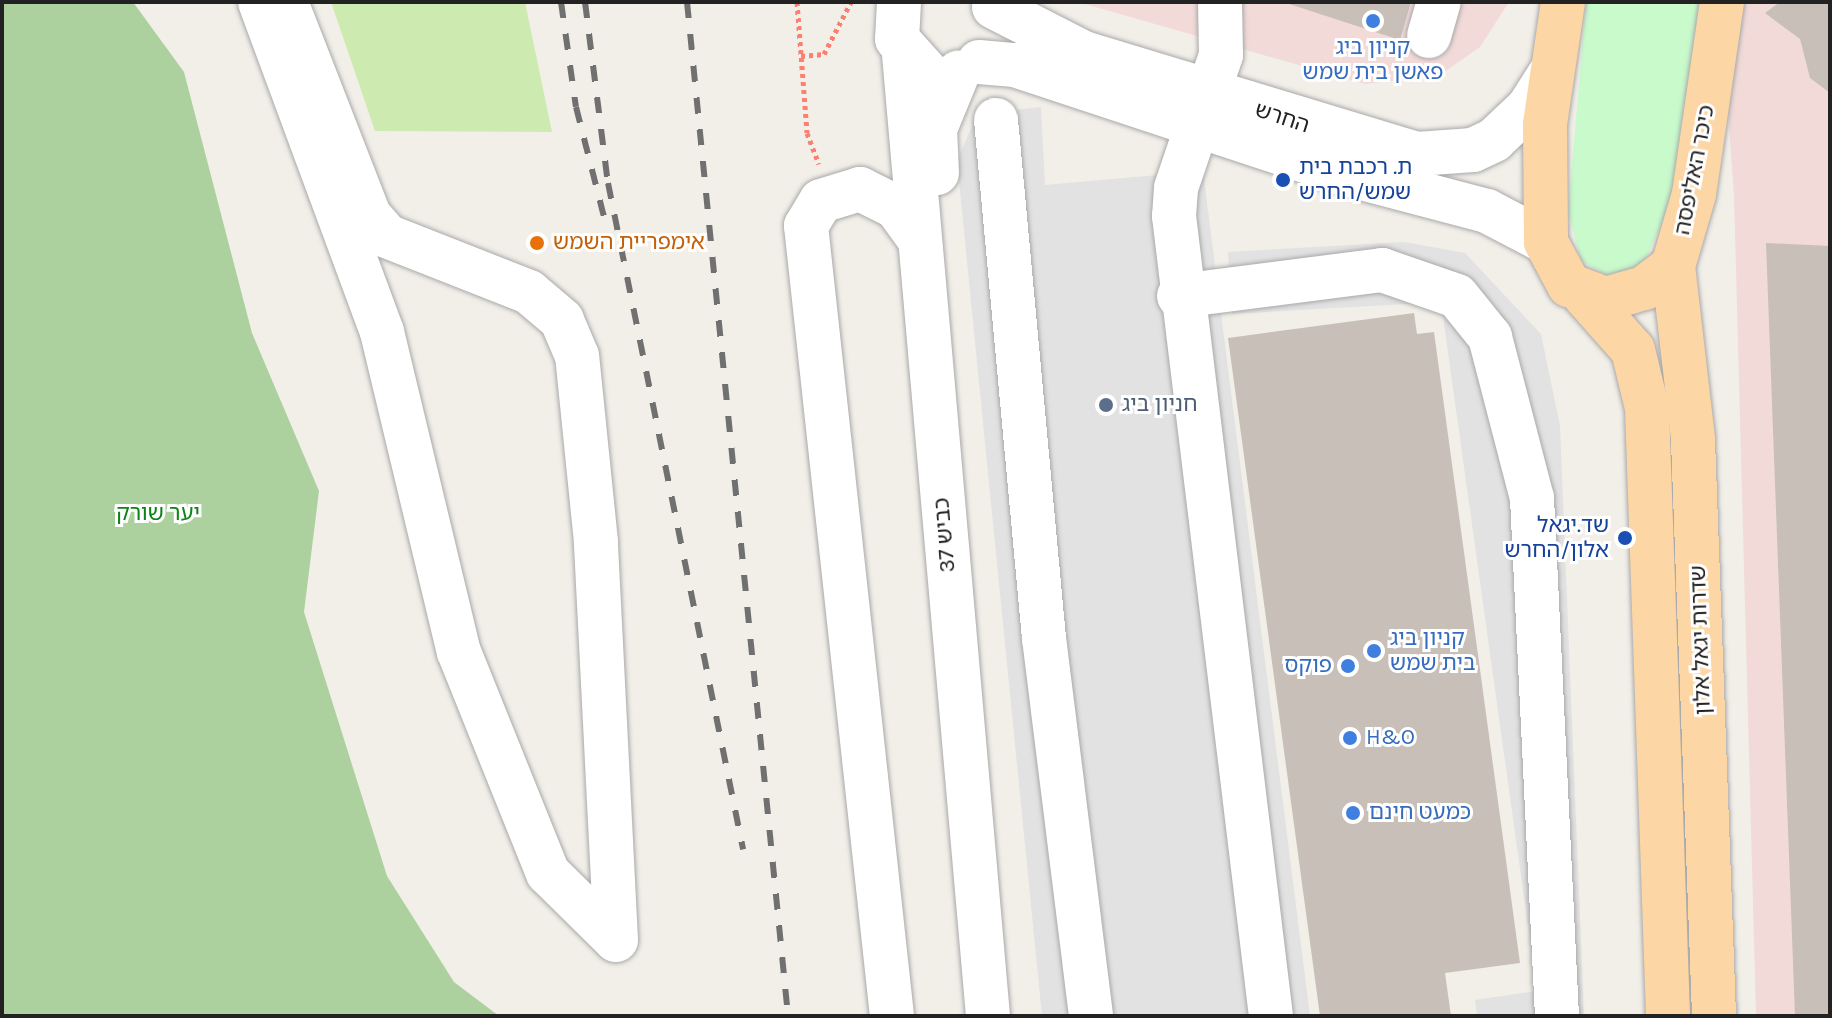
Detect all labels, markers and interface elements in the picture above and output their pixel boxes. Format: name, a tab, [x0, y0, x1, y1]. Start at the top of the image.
marker: קניון ביג פאשן בית שמש	[1364, 12, 1382, 30]
place label: קניון ביג פאשן בית שמש	[1303, 34, 1443, 86]
street label: החרש	[1251, 97, 1313, 139]
street label: כיכר האליפסה	[1669, 103, 1721, 237]
place label: ת. רכבת בית שמש/החרש	[1299, 154, 1412, 206]
marker: ת. רכבת בית שמש/החרש	[1274, 171, 1292, 189]
place label: אימפריית השמש	[553, 230, 705, 256]
marker: אימפריית השמש	[528, 234, 546, 252]
place label: חניון ביג	[1122, 392, 1197, 418]
marker: חניון ביג	[1097, 396, 1115, 414]
street label: כביש 37	[929, 496, 961, 574]
park label: יער שורק	[116, 501, 200, 527]
place label: שד.יגאל אלון/החרש	[1504, 512, 1609, 564]
marker: שד.יגאל אלון/החרש	[1616, 529, 1634, 547]
street label: שדרות יגאל אלון	[1685, 565, 1717, 715]
place label: קניון ביג בית שמש	[1390, 625, 1476, 676]
marker: קניון ביג בית שמש	[1365, 642, 1383, 660]
place label: פוקס	[1284, 653, 1332, 679]
marker: פוקס	[1339, 657, 1357, 675]
place label: H&O	[1366, 725, 1415, 751]
marker: H&O	[1341, 729, 1359, 747]
place label: כמעט חינם	[1369, 800, 1471, 826]
marker: כמעט חינם	[1344, 804, 1362, 822]

